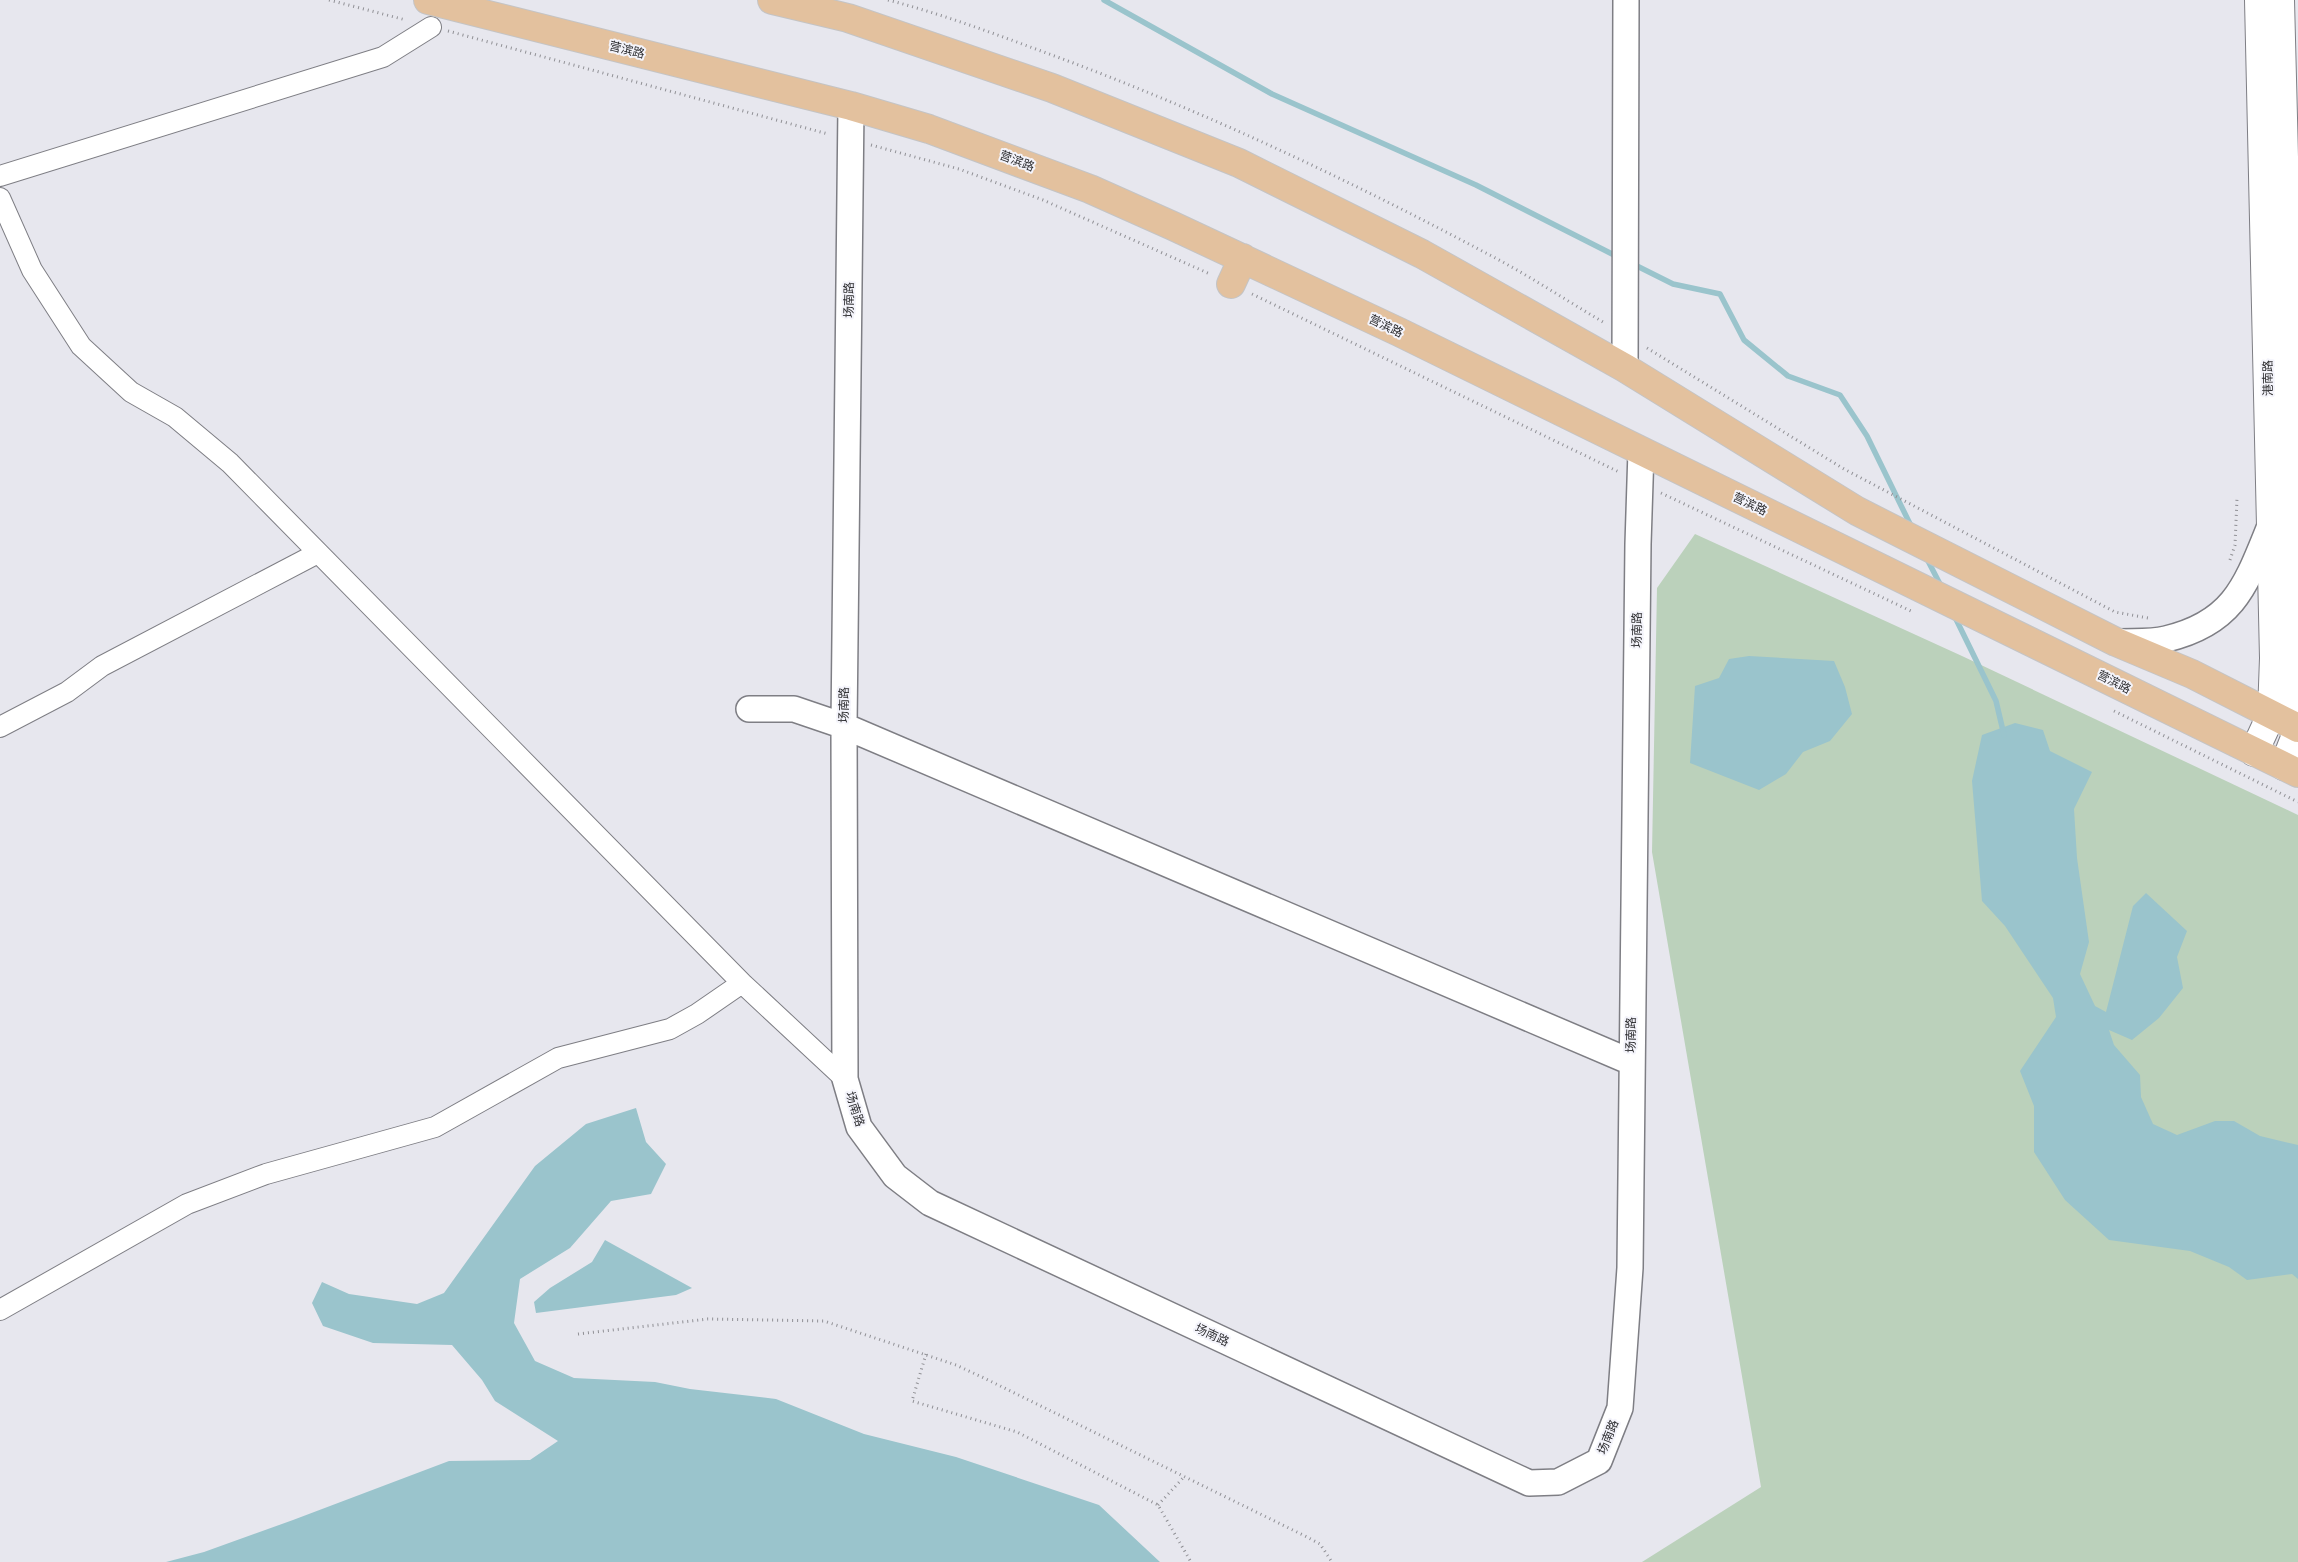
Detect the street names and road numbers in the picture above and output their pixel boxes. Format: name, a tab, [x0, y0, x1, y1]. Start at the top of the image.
street label: 营滨路	[608, 39, 646, 61]
street label: 营滨路	[998, 148, 1036, 174]
street label: 场南路	[842, 282, 856, 318]
street label: 营滨路	[1367, 312, 1405, 340]
street label: 港南路	[2261, 360, 2275, 396]
street label: 营滨路	[1731, 490, 1769, 518]
street label: 场南路	[1630, 612, 1644, 648]
street label: 营滨路	[2095, 668, 2133, 696]
street label: 场南路	[837, 687, 851, 723]
street label: 场南路	[1624, 1017, 1638, 1053]
street label: 场南路	[843, 1090, 867, 1128]
street label: 场南路	[1193, 1321, 1231, 1349]
street label: 场南路	[1595, 1418, 1621, 1456]

